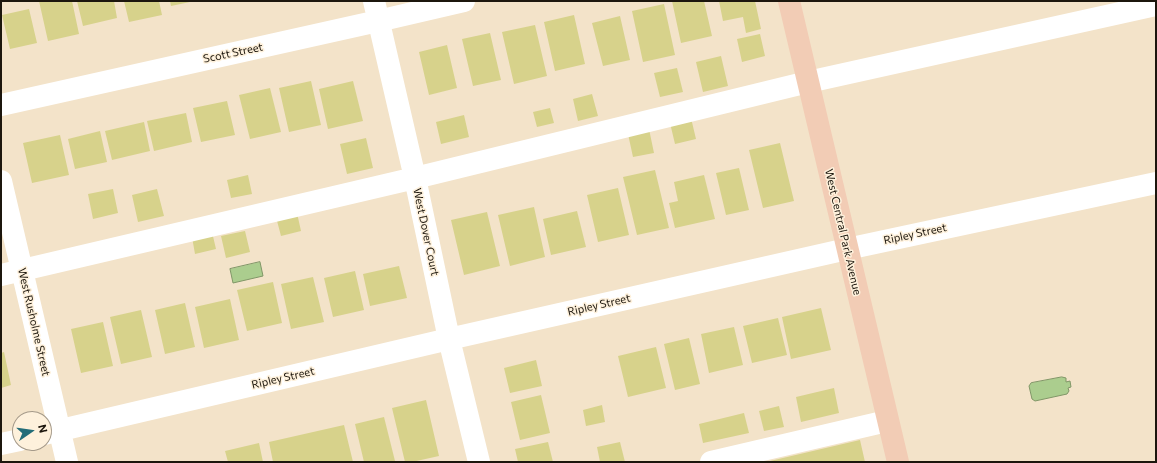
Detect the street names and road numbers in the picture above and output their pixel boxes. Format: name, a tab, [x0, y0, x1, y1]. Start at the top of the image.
street label: Scott Street	[202, 40, 264, 66]
street label: West Central Park Avenue	[822, 168, 864, 296]
street label: West Dover Court	[410, 187, 442, 277]
street label: Ripley Street	[882, 221, 948, 247]
street label: West Rusholme Street	[15, 267, 53, 377]
street label: Ripley Street	[566, 291, 632, 319]
street label: Ripley Street	[250, 364, 316, 392]

